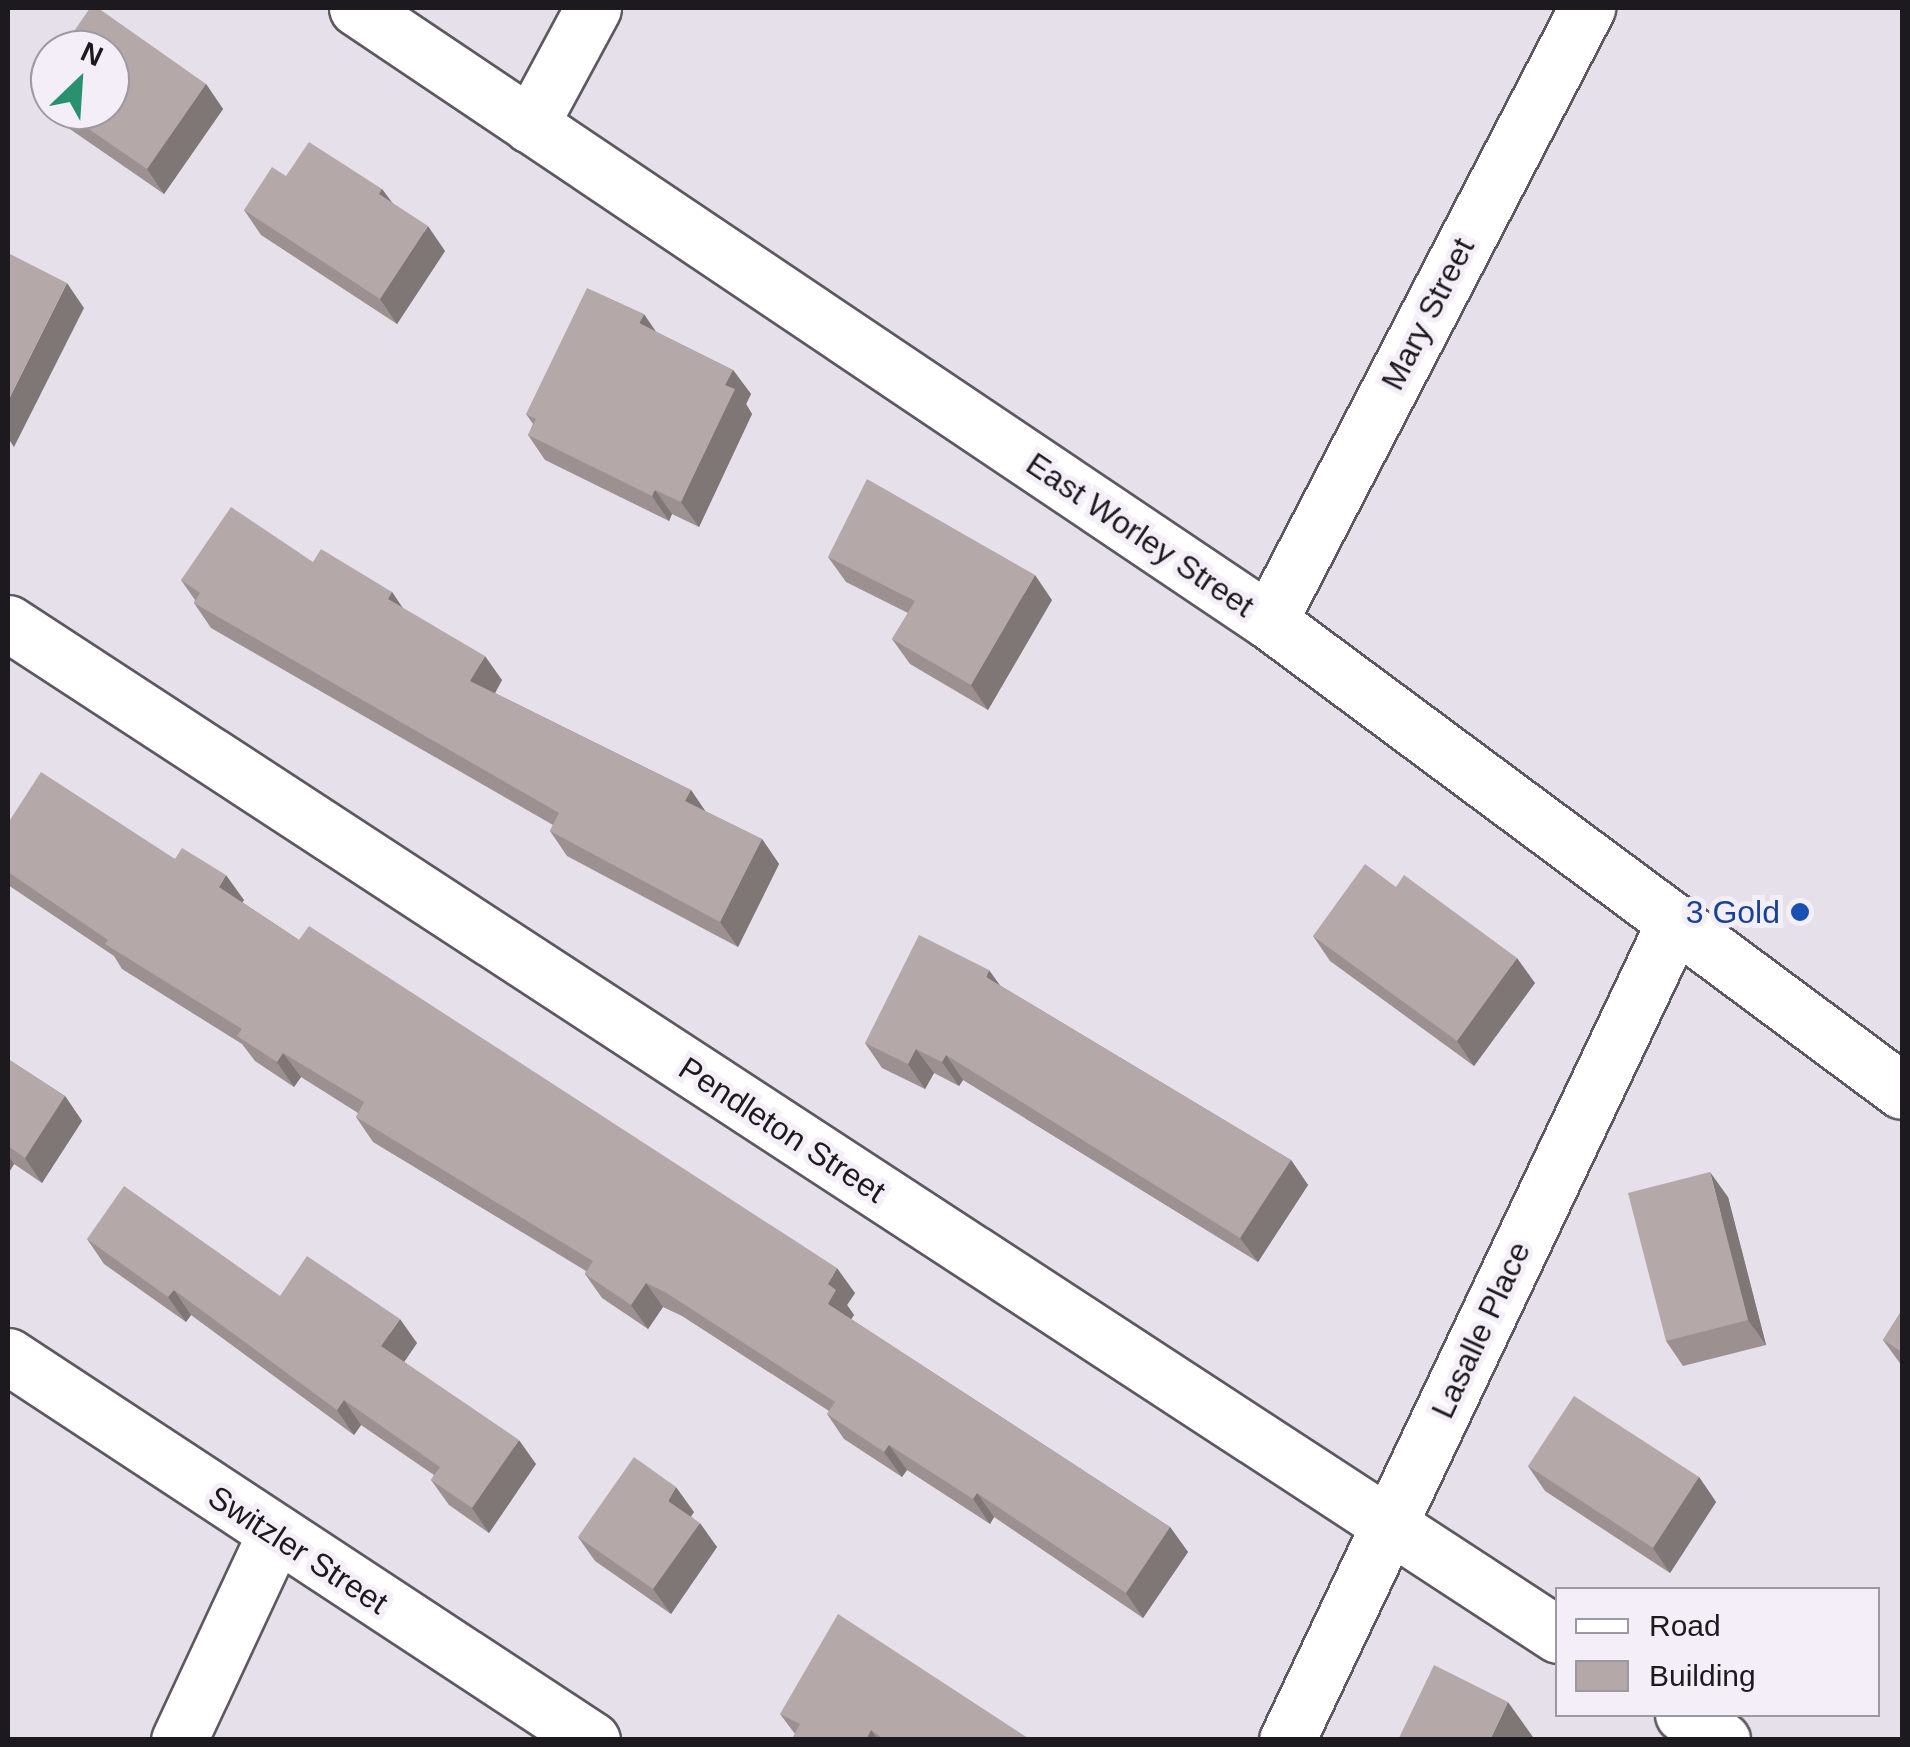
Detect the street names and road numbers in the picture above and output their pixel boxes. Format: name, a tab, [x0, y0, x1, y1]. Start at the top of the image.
street label: Mary Street	[1373, 232, 1483, 396]
street label: East Worley Street	[1019, 445, 1261, 625]
street label: Pendleton Street	[672, 1049, 892, 1211]
street label: Lasalle Place	[1423, 1236, 1539, 1424]
street label: Switzler Street	[201, 1478, 395, 1622]

